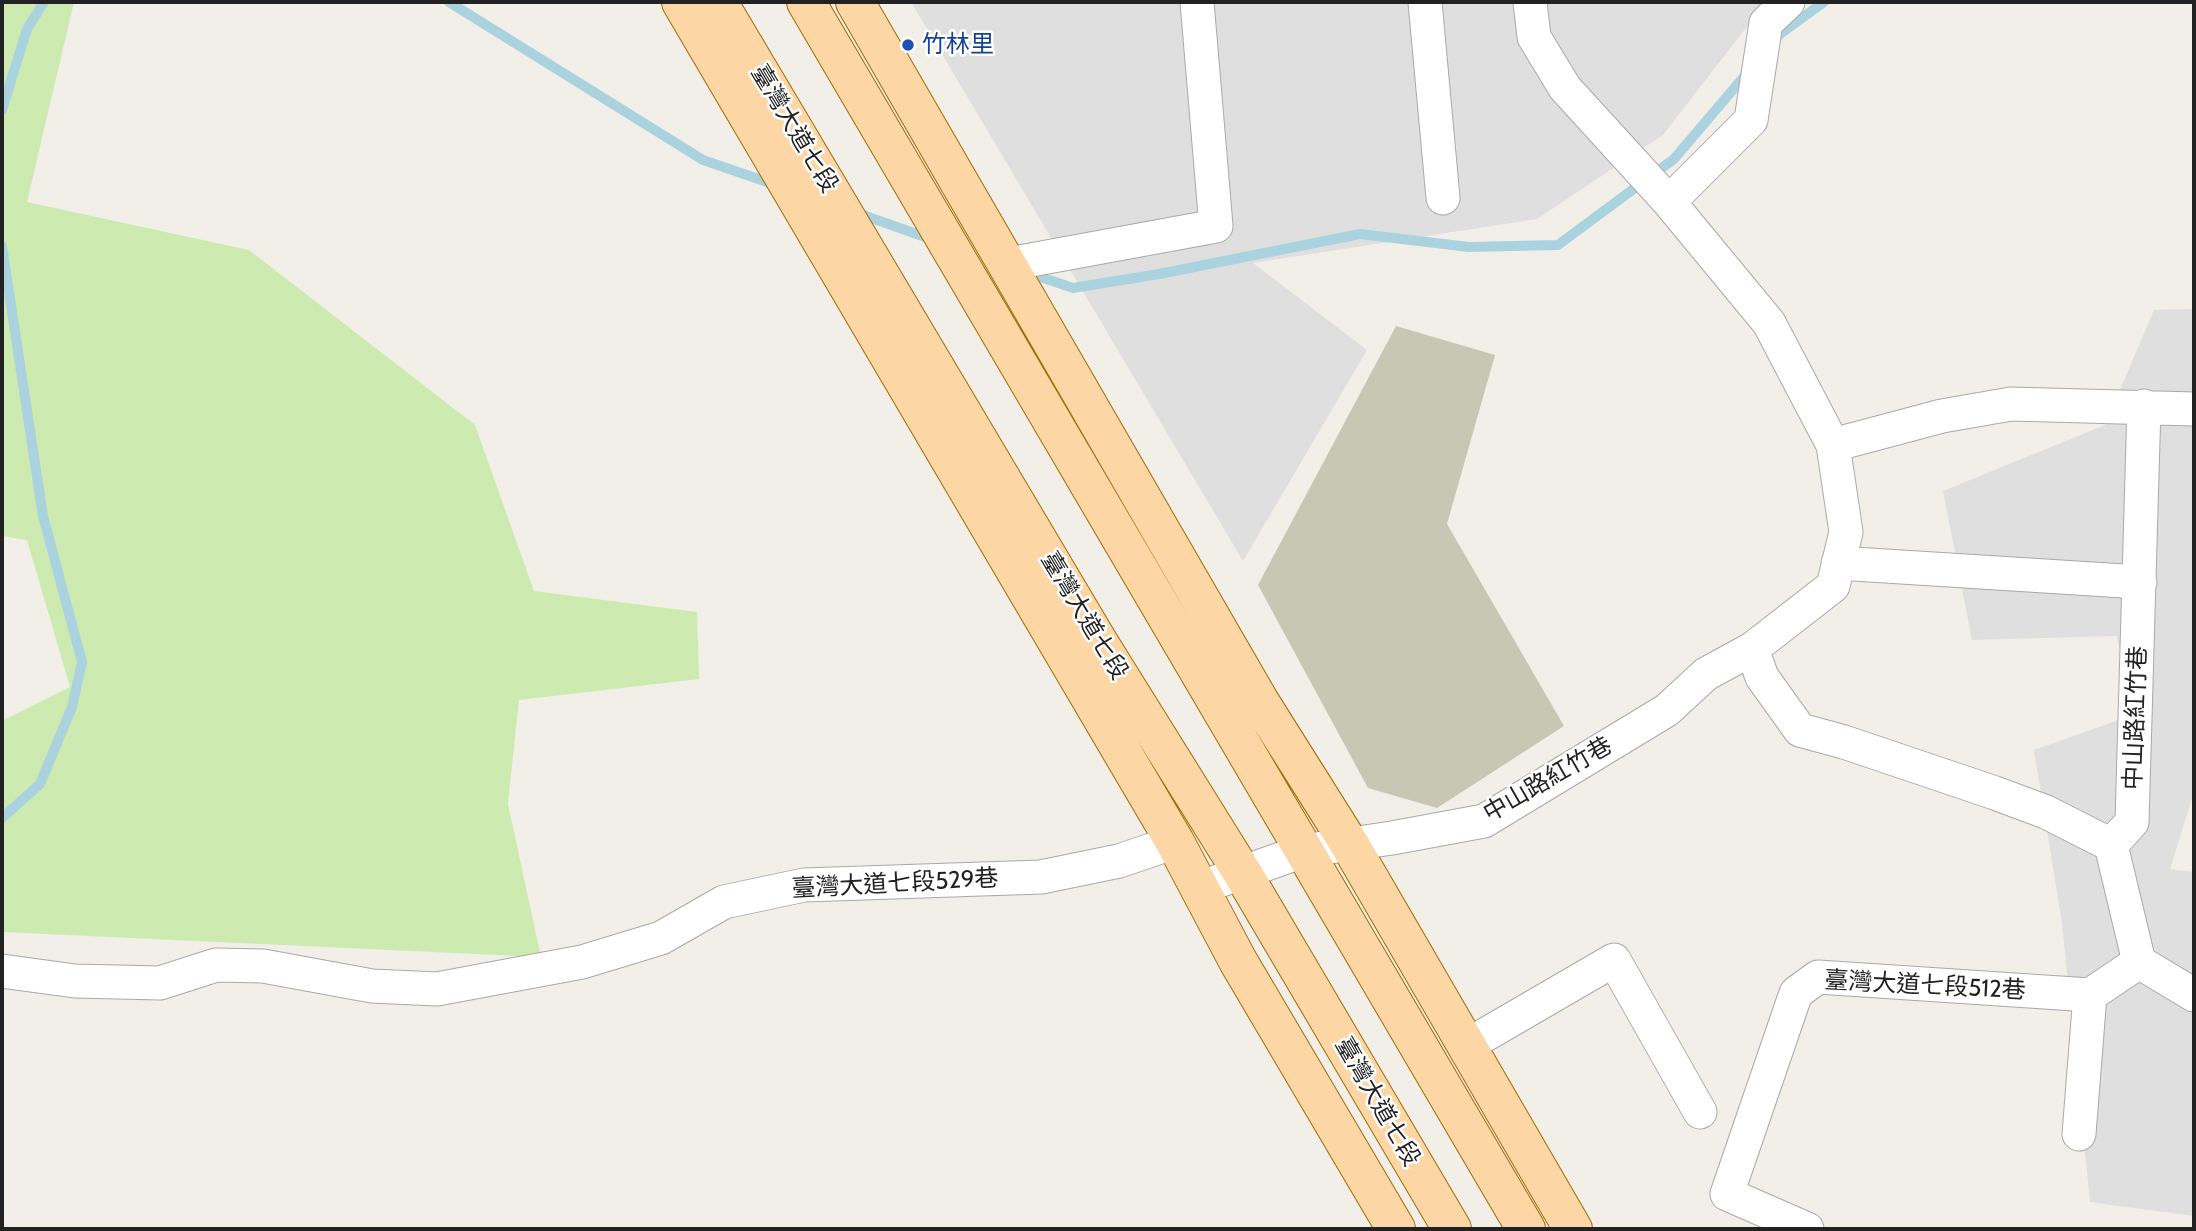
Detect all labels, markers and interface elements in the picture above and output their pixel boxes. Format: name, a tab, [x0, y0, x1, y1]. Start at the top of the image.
place label: 竹林里	[922, 31, 994, 59]
marker: 竹林里	[900, 37, 916, 53]
street label: 臺灣大道七段	[745, 60, 843, 198]
street label: 臺灣大道七段	[1035, 547, 1133, 685]
street label: 中山路紅竹巷	[2119, 646, 2153, 790]
street label: 中山路紅竹巷	[1478, 732, 1618, 828]
street label: 臺灣大道七段529巷	[791, 864, 999, 904]
street label: 臺灣大道七段512巷	[1824, 966, 2026, 1006]
street label: 臺灣大道七段	[1329, 1032, 1425, 1172]

